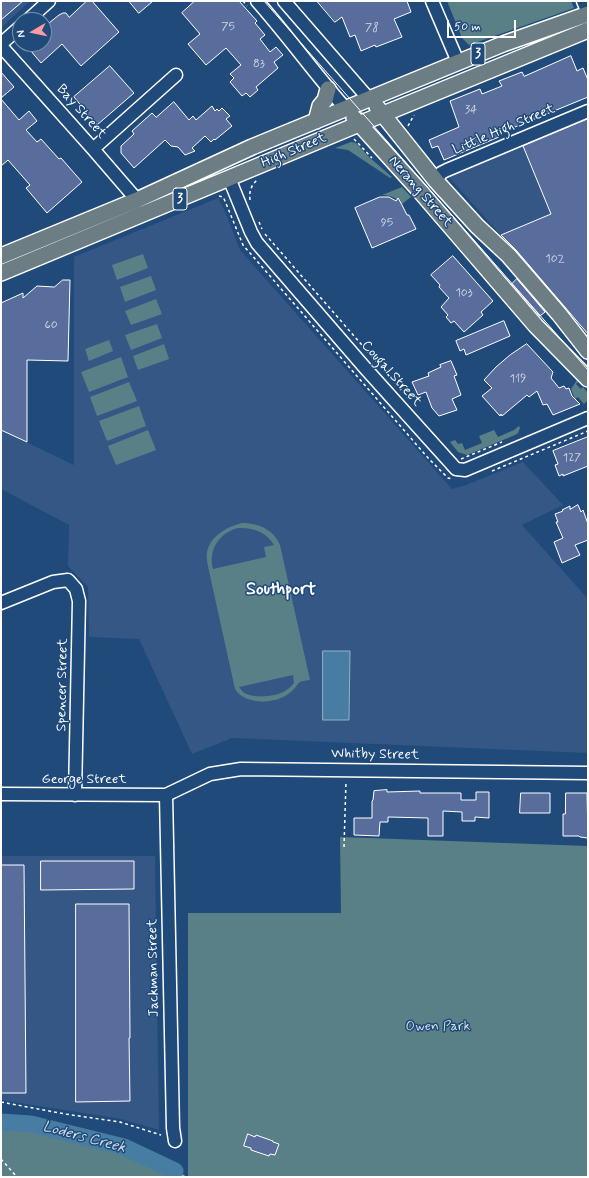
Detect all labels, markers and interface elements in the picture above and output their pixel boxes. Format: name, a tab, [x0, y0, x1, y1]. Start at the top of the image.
north arrow	[12, 12, 52, 52]
scale bar	[449, 12, 518, 38]
text: 50 m	[454, 19, 481, 35]
house number: 75	[221, 20, 235, 34]
house number: 78	[365, 21, 379, 35]
text: N	[14, 29, 29, 38]
road number: 3	[471, 43, 485, 65]
house number: 83	[253, 57, 265, 71]
street label: Bay Street	[52, 81, 110, 143]
street label: Little High Street	[450, 101, 558, 159]
house number: 34	[465, 103, 477, 117]
street label: High Street	[259, 130, 329, 172]
street label: Nerang Street	[384, 153, 456, 231]
road number: 3	[173, 188, 187, 210]
house number: 95	[381, 216, 393, 230]
house number: 102	[545, 252, 565, 266]
house number: 103	[455, 286, 473, 300]
house number: 60	[44, 318, 58, 332]
street label: Cougal Street	[357, 338, 425, 410]
house number: 119	[510, 372, 526, 386]
house number: 127	[563, 451, 581, 465]
district label: Southport	[246, 579, 316, 601]
street label: Spencer Street	[54, 638, 72, 732]
street label: Whitby Street	[331, 746, 419, 764]
street label: George Street	[41, 772, 127, 788]
street label: Jackman Street	[145, 919, 163, 1017]
park label: Owen Park	[406, 1019, 470, 1035]
water label: Loders Creek	[41, 1118, 127, 1158]

